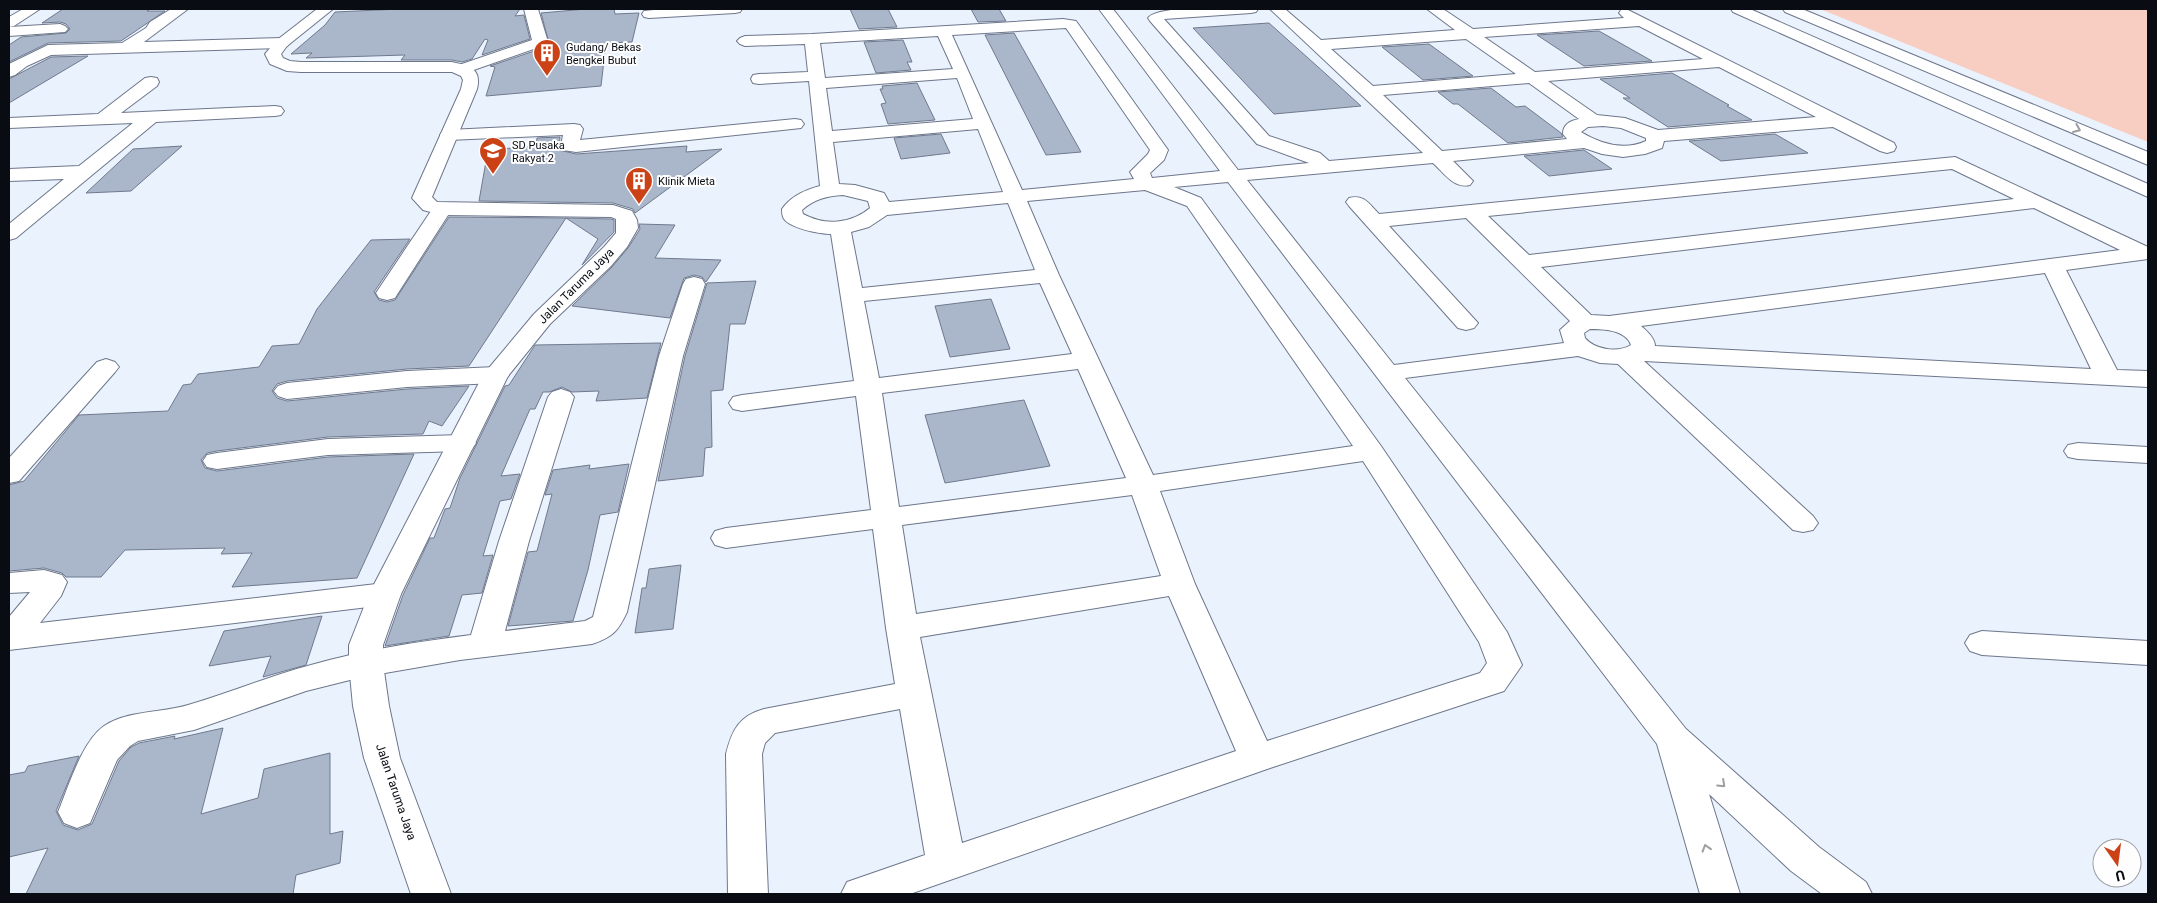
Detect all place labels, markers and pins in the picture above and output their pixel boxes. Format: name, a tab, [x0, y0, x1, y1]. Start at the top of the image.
building icon: Gudang/ Bekas Bengkel Bubut	[532, 38, 562, 77]
place label: Gudang/ Bekas Bengkel Bubut	[566, 41, 642, 67]
school or university icon: SD Pusaka Rakyat 2	[478, 136, 508, 175]
place label: SD Pusaka Rakyat 2	[512, 139, 565, 165]
building icon: Klinik Mieta	[624, 166, 654, 205]
place label: Klinik Mieta	[658, 175, 715, 188]

